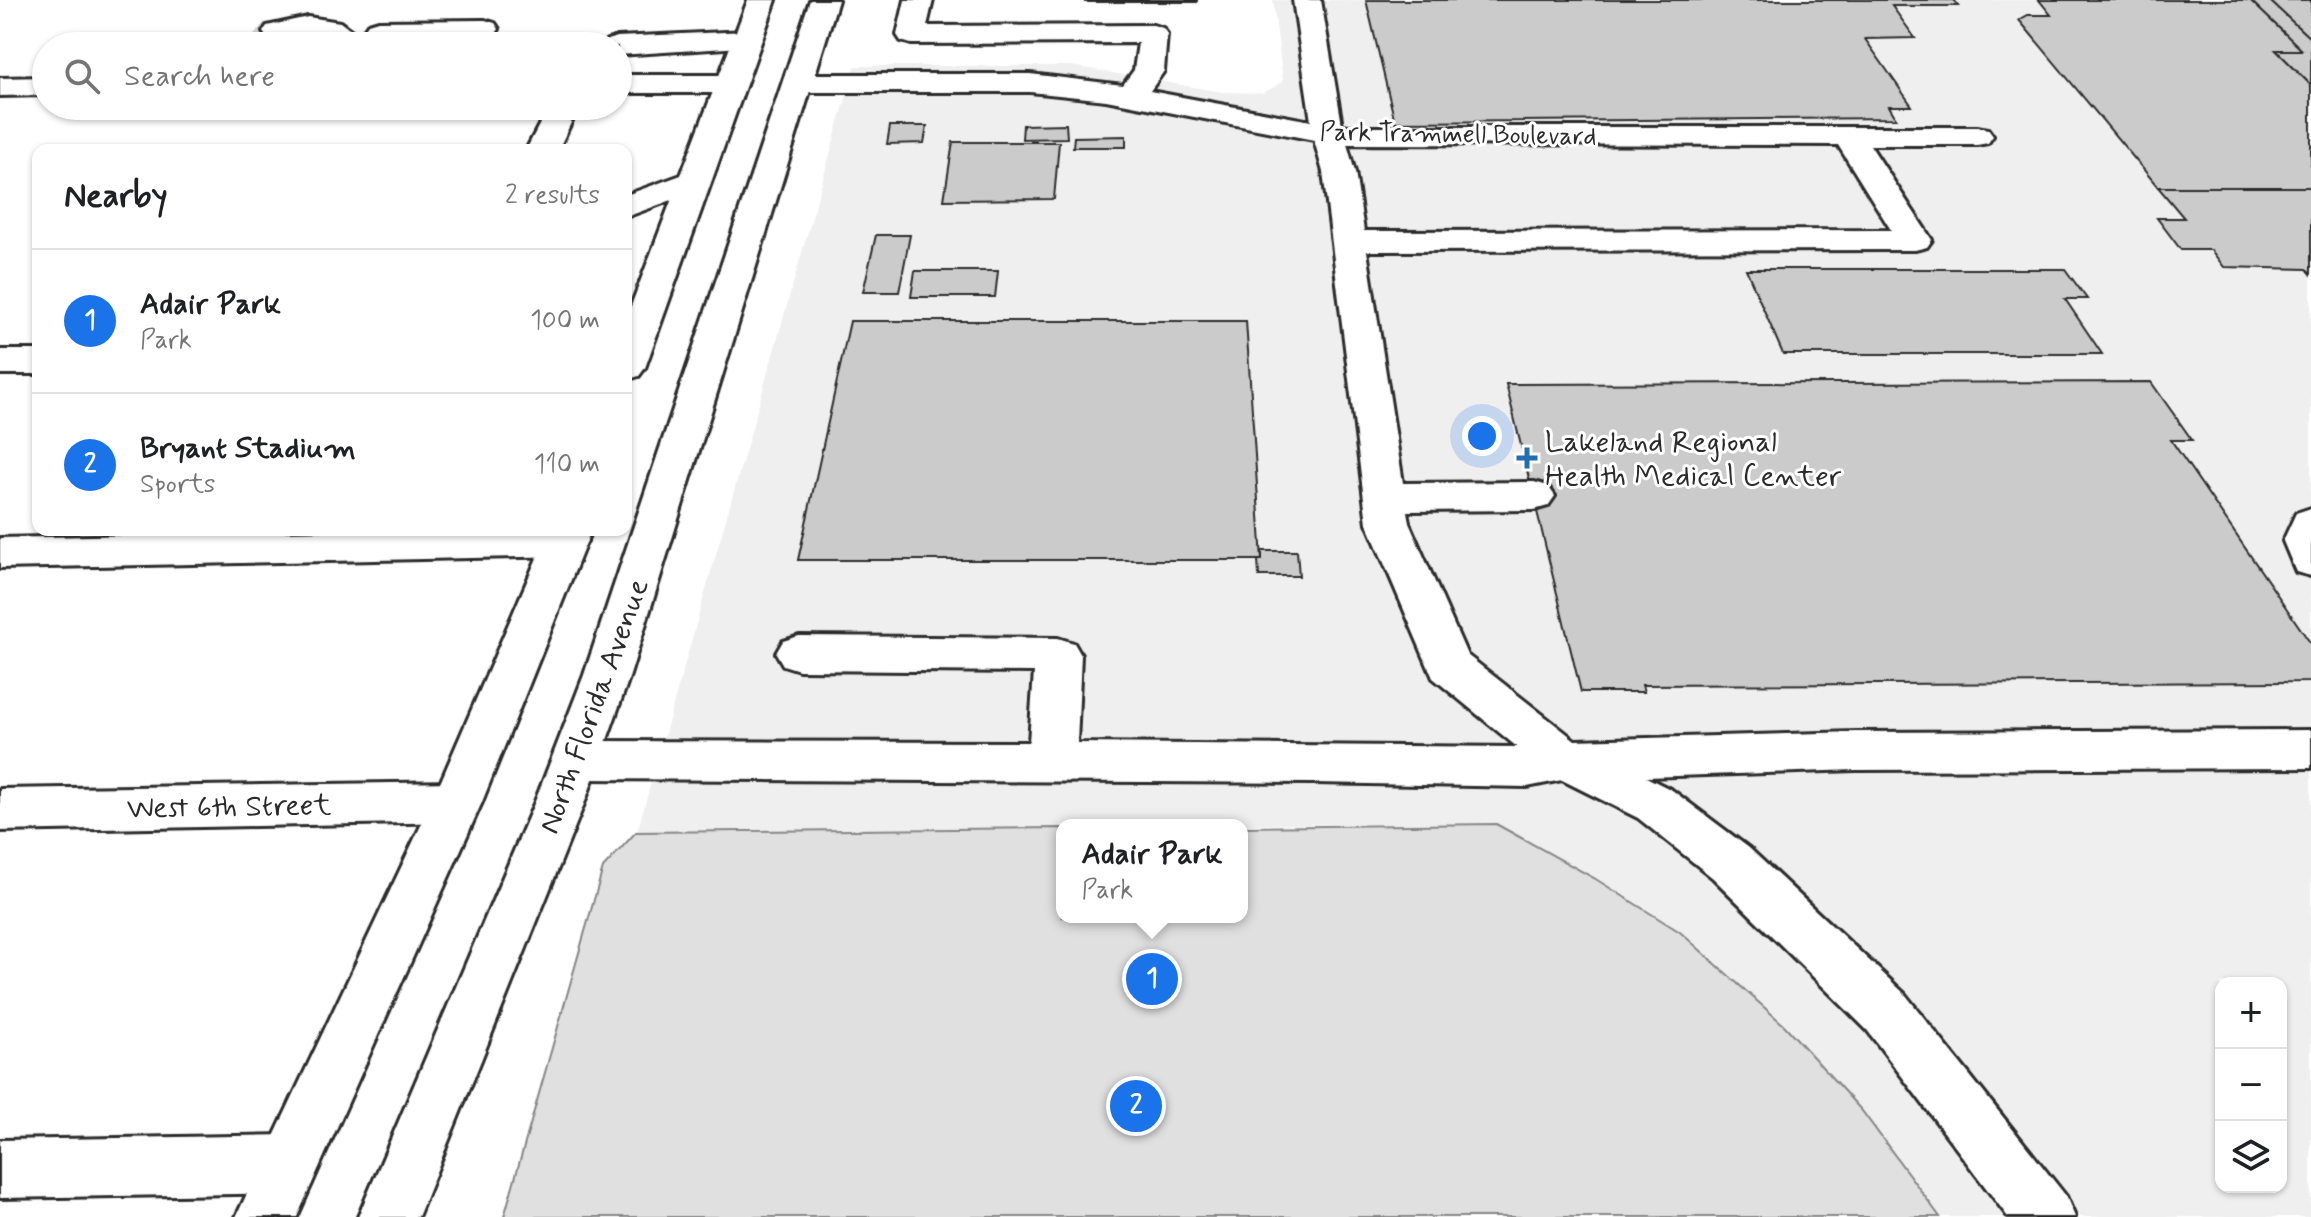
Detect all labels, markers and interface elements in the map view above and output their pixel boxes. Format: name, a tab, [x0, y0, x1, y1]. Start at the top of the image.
search box	[32, 32, 632, 120]
icon: search	[60, 54, 104, 98]
text: Search here	[124, 57, 275, 96]
street label: Park Trammell Boulevard	[1319, 116, 1597, 154]
text: Nearby	[64, 174, 168, 219]
text: 2 results	[505, 179, 600, 213]
text: Adair Park	[140, 285, 281, 324]
text: 1	[84, 304, 96, 338]
text: 100 m	[530, 304, 600, 338]
text: Park	[140, 324, 192, 358]
your location	[1462, 416, 1502, 456]
place label: Lakeland Regional Health Medical Center	[1545, 423, 1842, 496]
text: Bryant Stadium	[140, 429, 356, 468]
marker: Lakeland Regional Health Medical Center	[1516, 447, 1538, 469]
text: 2	[84, 448, 96, 482]
text: 110 m	[534, 448, 600, 482]
text: Sports	[140, 468, 215, 502]
street label: North Florida Avenue	[530, 574, 659, 839]
street label: West 6th Street	[127, 786, 332, 829]
popup	[1056, 819, 1248, 923]
text: Adair Park	[1082, 835, 1223, 874]
text: Park	[1082, 874, 1133, 908]
pin: 1	[1126, 949, 1178, 1009]
map controls	[2215, 977, 2287, 1193]
button: +	[2215, 977, 2287, 1049]
button: −	[2215, 1049, 2287, 1121]
pin: 2	[1110, 1076, 1162, 1136]
button: layers	[2215, 1121, 2287, 1193]

